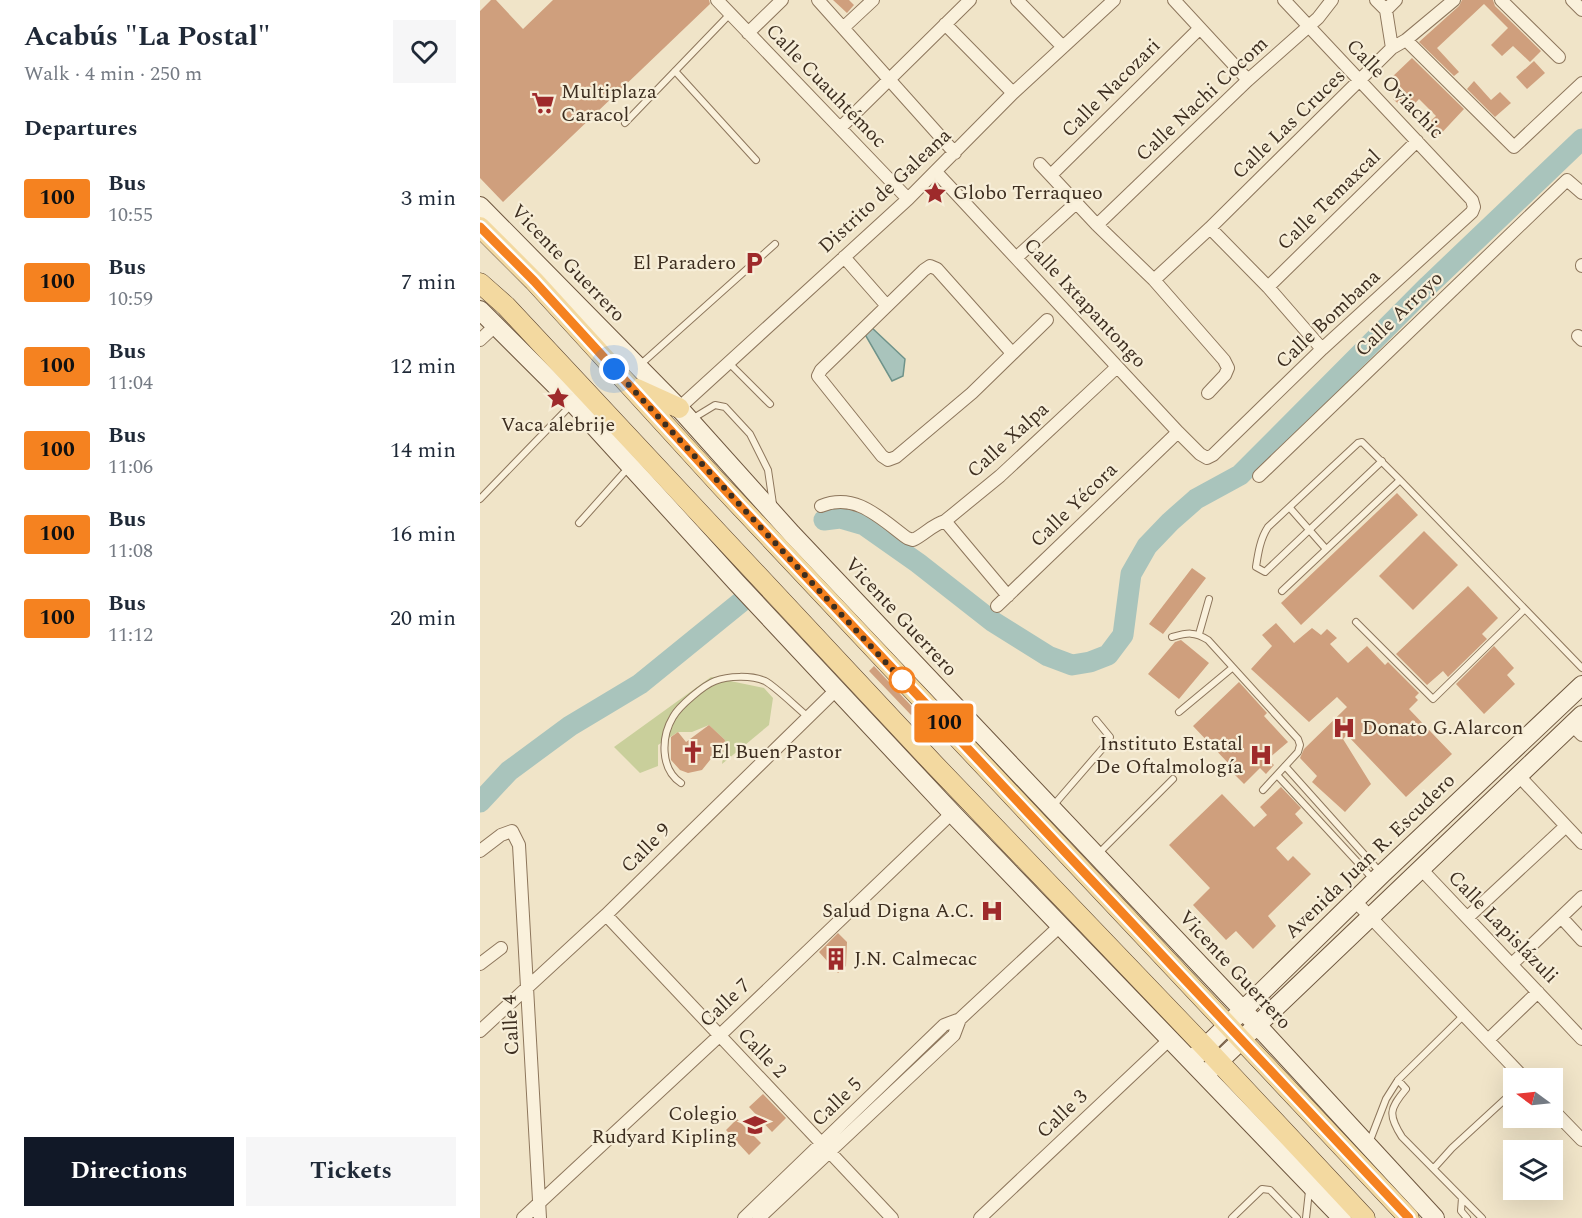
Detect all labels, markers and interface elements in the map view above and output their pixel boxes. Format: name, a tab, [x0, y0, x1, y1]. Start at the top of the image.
text: Acabús "La Postal"	[24, 15, 270, 58]
street label: Calle Cuauhtémoc	[758, 17, 894, 155]
button: heart	[393, 20, 456, 83]
street label: Calle Nachi Cocom	[1129, 30, 1275, 168]
street label: Calle Nacozari	[1054, 31, 1168, 145]
street label: Calle Oviachic	[1339, 32, 1451, 146]
text: Walk · 4 min · 250 m	[24, 59, 202, 89]
street label: Calle Las Cruces	[1225, 62, 1353, 186]
place label: Multiplaza Caracol	[561, 77, 657, 130]
supermarket icon: Multiplaza Caracol	[530, 90, 556, 116]
text: Departures	[24, 112, 138, 145]
street label: Distrito de Galeana	[812, 121, 958, 261]
street label: Calle Temaxcal	[1270, 143, 1388, 257]
text: Bus	[108, 167, 146, 200]
place label: Globo Terraqueo	[953, 178, 1103, 208]
place icon: Globo Terraqueo	[922, 180, 948, 206]
text: 100	[39, 182, 75, 214]
text: 3 min	[401, 182, 456, 215]
street label: Vicente Guerrero	[504, 197, 632, 329]
text: 10:55	[108, 200, 153, 230]
street label: Calle Ixtapantongo	[1016, 231, 1154, 375]
place label: El Paradero	[632, 248, 736, 278]
parking icon: El Paradero	[741, 250, 767, 276]
text: Bus	[108, 251, 146, 284]
street label: Calle Bombana	[1269, 262, 1387, 376]
street label: Calle Arroyo	[1348, 264, 1450, 364]
text: 100	[39, 266, 75, 298]
text: 7 min	[401, 266, 456, 299]
text: 10:59	[108, 284, 153, 314]
text: Bus	[108, 335, 146, 368]
text: 100	[39, 350, 75, 382]
text: 12 min	[390, 350, 456, 383]
your location	[599, 354, 629, 384]
text: 11:04	[108, 368, 153, 398]
place icon: Vaca alebrije	[545, 385, 571, 411]
street label: Calle Xalpa	[960, 395, 1056, 485]
place label: Vaca alebrije	[501, 410, 615, 440]
text: Bus	[108, 419, 146, 452]
text: 100	[39, 434, 75, 466]
text: 14 min	[390, 434, 456, 467]
text: 11:06	[108, 452, 153, 482]
street label: Calle Yécora	[1023, 455, 1125, 555]
text: Bus	[108, 503, 146, 536]
text: 100	[39, 518, 75, 550]
text: 16 min	[390, 518, 456, 551]
text: 11:08	[108, 536, 153, 566]
street label: Vicente Guerrero	[837, 550, 965, 684]
text: Bus	[108, 587, 146, 620]
text: 100	[39, 602, 75, 634]
text: 20 min	[390, 602, 456, 635]
text: 11:12	[108, 620, 153, 650]
unlabelled marker	[889, 667, 915, 693]
line badge: 100	[910, 704, 978, 742]
text: 100	[926, 707, 962, 739]
place label: Donato G.Alarcon	[1362, 713, 1523, 743]
hospital icon: Donato G.Alarcon	[1331, 715, 1357, 741]
place label: Instituto Estatal De Oftalmología	[1095, 729, 1243, 782]
place label: El Buen Pastor	[711, 737, 842, 767]
church icon: El Buen Pastor	[680, 739, 706, 765]
hospital icon: Instituto Estatal De Oftalmología	[1248, 742, 1274, 768]
street label: Avenida Juan R. Escudero	[1278, 766, 1462, 946]
street label: Calle 9	[614, 816, 678, 880]
street label: Calle Lapislázuli	[1441, 863, 1565, 991]
place label: Salud Digna A.C.	[822, 896, 974, 926]
hospital icon: Salud Digna A.C.	[979, 898, 1005, 924]
street label: Vicente Guerrero	[1171, 903, 1299, 1037]
place label: J.N. Calmecac	[854, 944, 977, 974]
building icon: J.N. Calmecac	[823, 946, 849, 972]
street label: Calle 7	[693, 971, 757, 1035]
street label: Calle 4	[494, 994, 528, 1056]
street label: Calle 2	[730, 1021, 794, 1085]
north arrow	[1503, 1068, 1563, 1128]
map controls	[1503, 1068, 1563, 1200]
street label: Calle 5	[805, 1070, 869, 1134]
street label: Calle 3	[1030, 1082, 1094, 1146]
place label: Colegio Rudyard Kipling	[592, 1099, 737, 1152]
school or university icon: Colegio Rudyard Kipling	[742, 1112, 768, 1138]
button: Directions	[24, 1137, 234, 1206]
button: Tickets	[246, 1137, 456, 1206]
button: layers	[1503, 1140, 1563, 1200]

